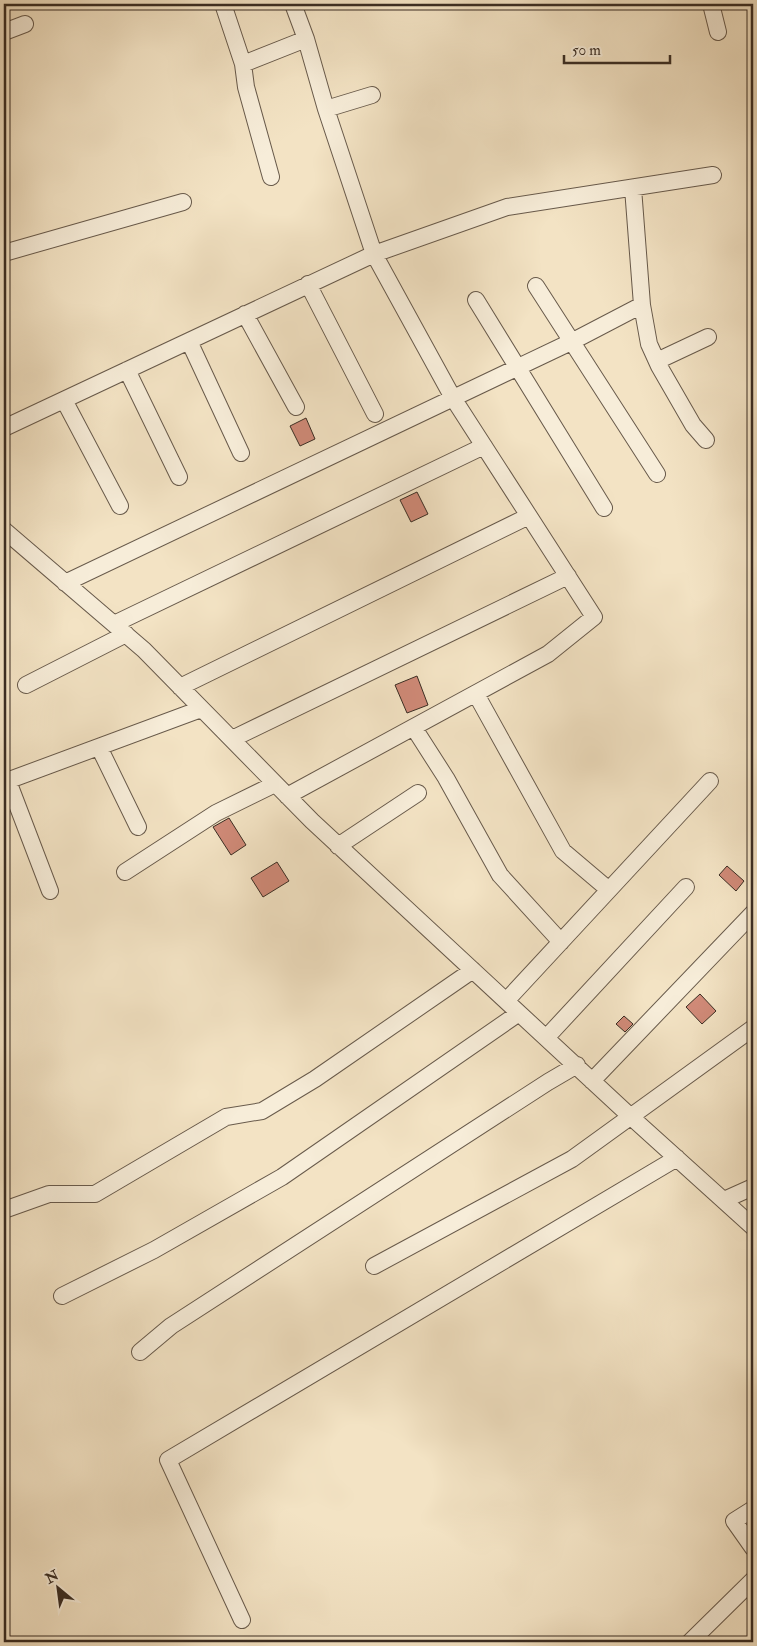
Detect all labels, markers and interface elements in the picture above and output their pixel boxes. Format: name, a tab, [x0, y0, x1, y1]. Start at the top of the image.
scale bar	[564, 32, 671, 64]
text: 50 m	[572, 41, 601, 60]
north arrow	[32, 1564, 82, 1614]
text: N	[41, 1566, 62, 1588]

